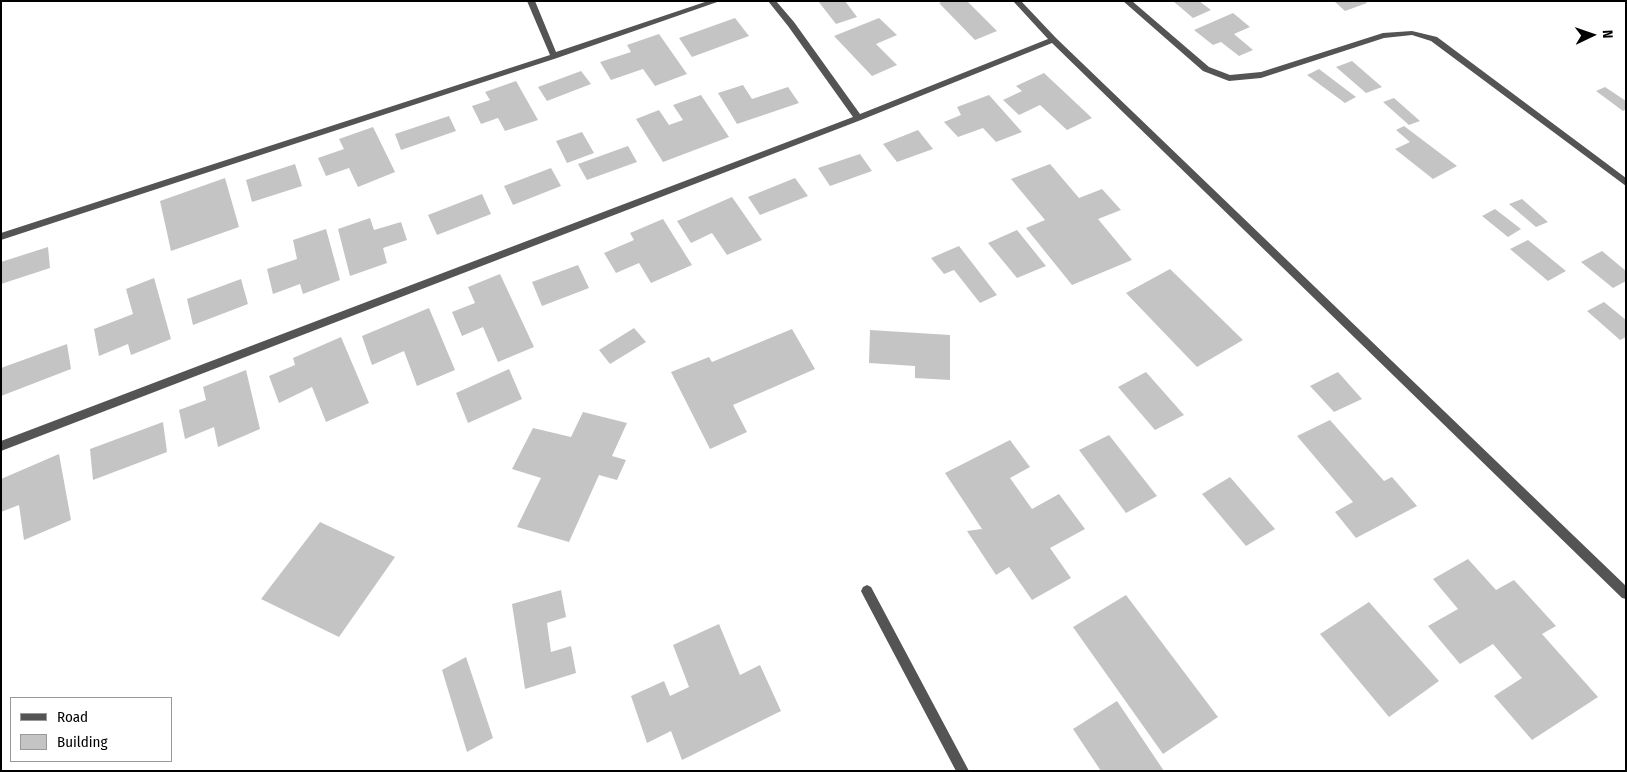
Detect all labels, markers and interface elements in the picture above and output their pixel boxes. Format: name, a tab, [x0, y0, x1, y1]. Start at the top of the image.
north arrow	[1567, 10, 1617, 60]
text: N	[1599, 30, 1616, 39]
legend	[10, 697, 172, 762]
text: Road	[57, 708, 88, 726]
text: Building	[57, 733, 108, 751]

